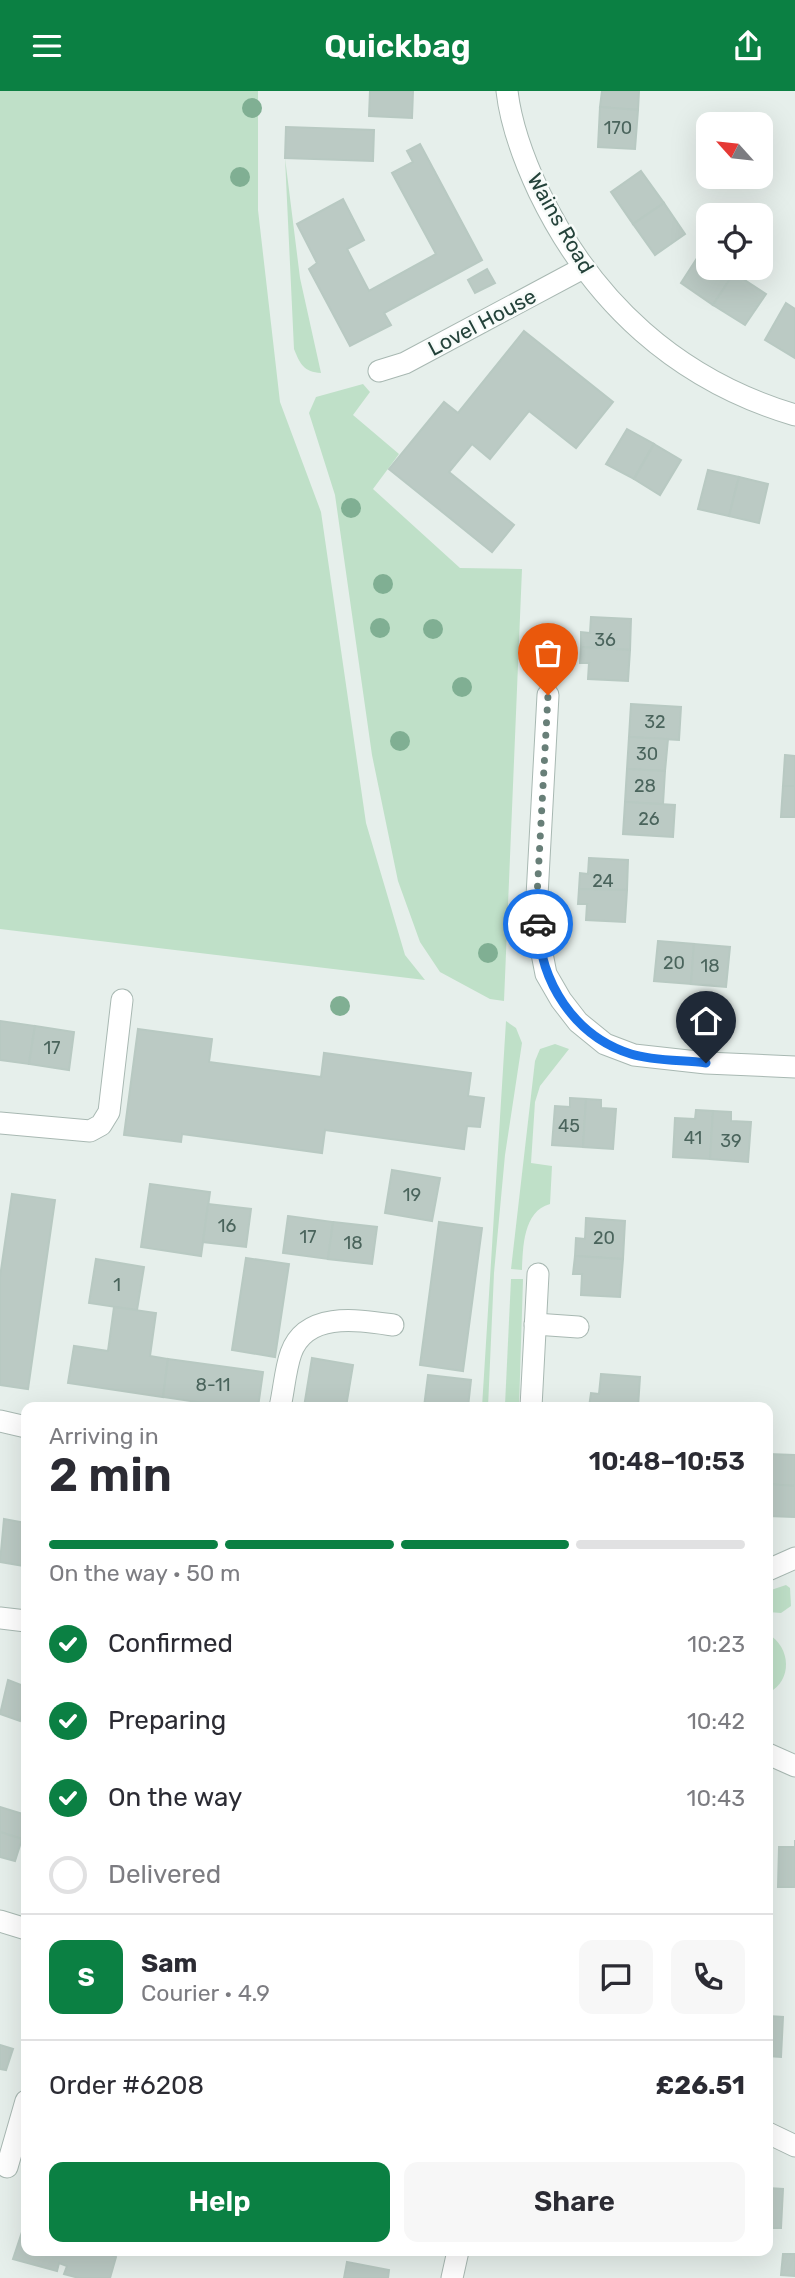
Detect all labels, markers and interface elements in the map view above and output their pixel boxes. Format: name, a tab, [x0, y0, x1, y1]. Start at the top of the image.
icon: menu	[28, 27, 66, 65]
text: Quickbag	[324, 27, 471, 65]
icon: share	[729, 27, 767, 65]
north arrow	[696, 112, 774, 189]
map controls	[696, 112, 773, 280]
house number: 170	[604, 117, 632, 139]
street label: Wains Road	[522, 169, 600, 277]
button: locate	[696, 203, 773, 280]
street label: Lovel House	[424, 283, 540, 361]
pin	[518, 623, 578, 695]
house number: 36	[594, 629, 616, 651]
icon: bag	[529, 634, 567, 672]
house number: 32	[644, 711, 666, 733]
house number: 30	[636, 743, 658, 765]
house number: 28	[634, 775, 656, 797]
house number: 26	[638, 808, 660, 830]
house number: 24	[592, 870, 614, 892]
courier	[503, 889, 573, 959]
icon: car	[519, 905, 557, 943]
house number: 20	[663, 952, 685, 974]
house number: 18	[700, 955, 720, 977]
pin	[676, 991, 736, 1063]
icon: home	[687, 1002, 725, 1040]
house number: 17	[44, 1037, 60, 1059]
house number: 45	[558, 1115, 580, 1137]
house number: 41	[684, 1127, 702, 1149]
house number: 39	[720, 1130, 742, 1152]
house number: 19	[403, 1184, 421, 1206]
house number: 16	[218, 1215, 236, 1237]
house number: 17	[300, 1226, 316, 1248]
house number: 20	[593, 1227, 615, 1249]
house number: 18	[343, 1232, 363, 1254]
house number: 1	[113, 1274, 121, 1296]
house number: 8-11	[196, 1374, 230, 1396]
text: Arriving in	[49, 1422, 159, 1450]
text: 10:48–10:53	[589, 1446, 745, 1477]
text: 2 min	[49, 1448, 172, 1503]
text: On the way · 50 m	[49, 1559, 240, 1587]
icon: check	[49, 1625, 87, 1663]
text: Confirmed	[108, 1628, 233, 1659]
text: 10:23	[687, 1630, 745, 1658]
icon: check	[49, 1702, 87, 1740]
text: Preparing	[108, 1705, 226, 1736]
text: 10:42	[687, 1707, 745, 1735]
icon: check	[49, 1779, 87, 1817]
text: On the way	[108, 1782, 242, 1813]
text: 10:43	[687, 1784, 745, 1812]
text: Delivered	[108, 1859, 221, 1890]
button: chat	[579, 1940, 653, 2014]
button: phone	[671, 1940, 745, 2014]
text: Sam	[141, 1948, 197, 1979]
text: S	[77, 1962, 95, 1993]
text: Courier · 4.9	[141, 1979, 270, 2007]
text: Order #6208	[49, 2070, 204, 2101]
text: £26.51	[656, 2070, 745, 2101]
button: Help	[49, 2162, 390, 2242]
button: Share	[404, 2162, 745, 2242]

